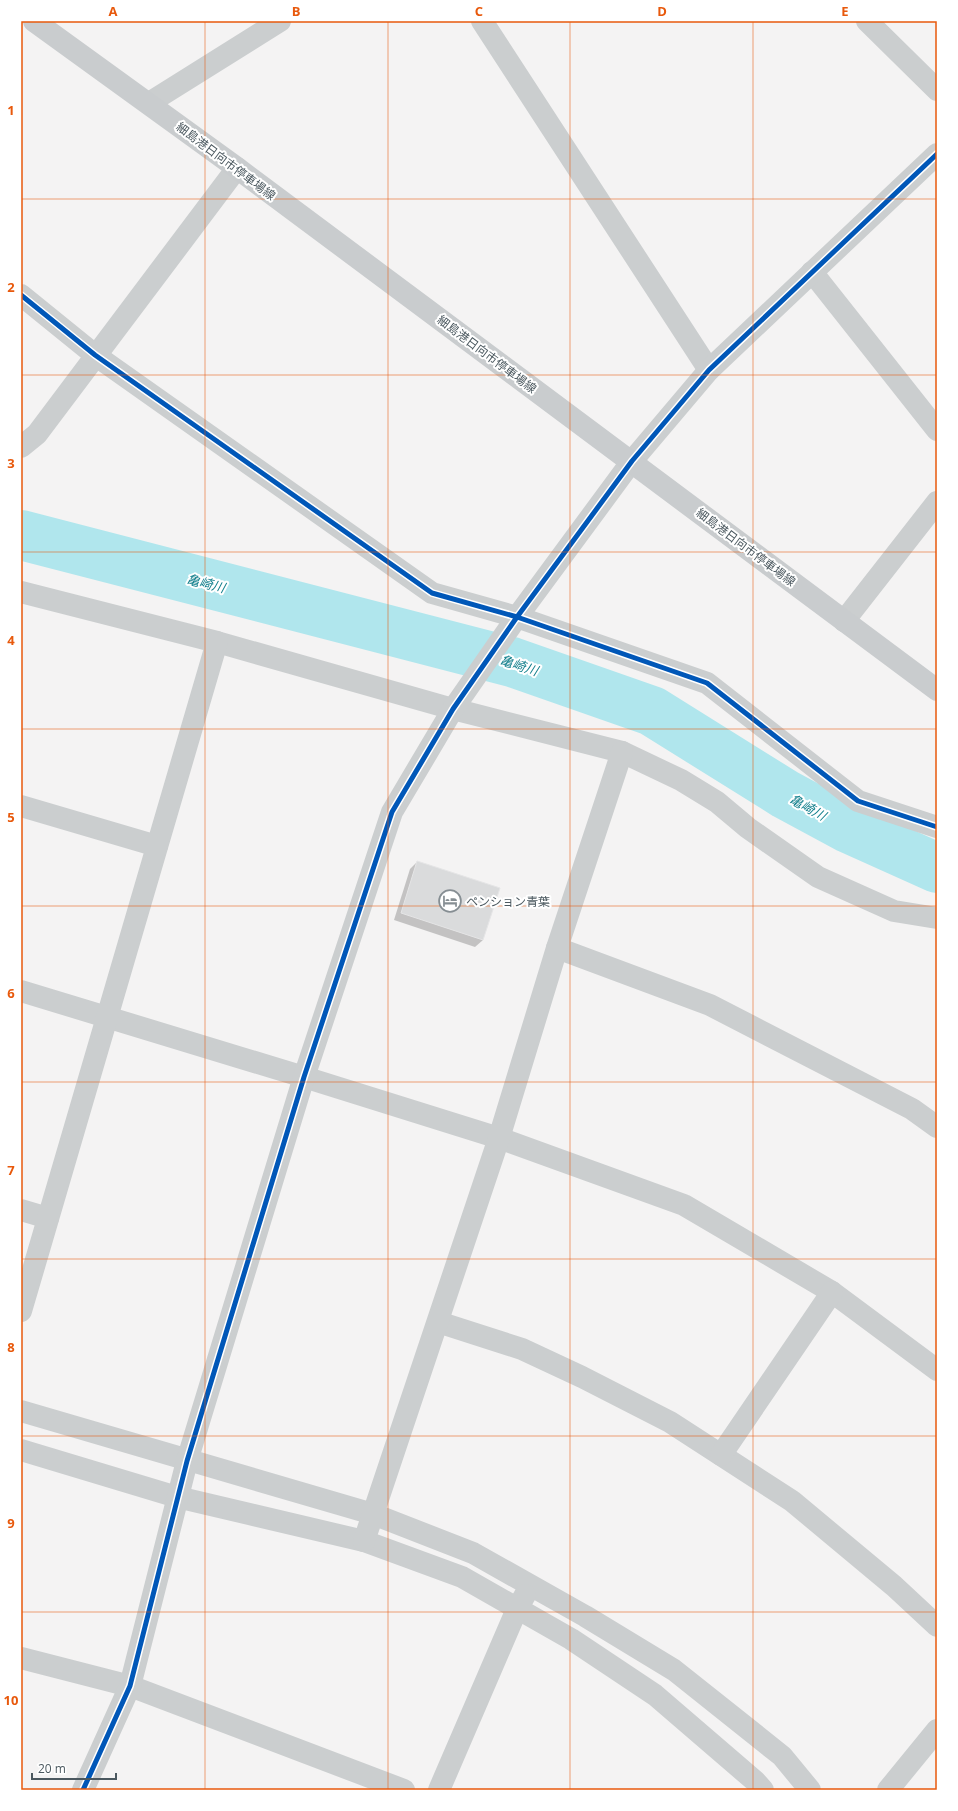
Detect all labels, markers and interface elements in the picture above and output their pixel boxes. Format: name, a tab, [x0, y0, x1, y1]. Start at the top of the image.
text: A	[109, 2, 118, 20]
text: B	[292, 2, 301, 20]
text: C	[475, 2, 483, 20]
text: D	[657, 2, 667, 20]
text: E	[841, 2, 849, 20]
text: 1	[7, 101, 15, 119]
street label: 細島港日向市停車場線	[173, 118, 279, 204]
text: 2	[7, 278, 15, 296]
street label: 細島港日向市停車場線	[434, 311, 540, 397]
text: 3	[7, 454, 15, 472]
street label: 細島港日向市停車場線	[693, 504, 799, 590]
water label: 亀崎川	[185, 570, 229, 597]
text: 4	[7, 631, 15, 649]
water label: 亀崎川	[498, 650, 542, 680]
water label: 亀崎川	[787, 790, 831, 825]
text: 5	[7, 808, 15, 826]
hotel icon: ペンション青葉	[437, 888, 463, 914]
place label: ペンション青葉	[466, 893, 550, 910]
text: 6	[7, 984, 15, 1002]
text: 7	[7, 1161, 15, 1179]
text: 8	[7, 1338, 15, 1356]
text: 9	[7, 1514, 15, 1532]
text: 10	[4, 1691, 18, 1709]
scale bar	[32, 1755, 116, 1781]
text: 20 m	[38, 1760, 66, 1777]

